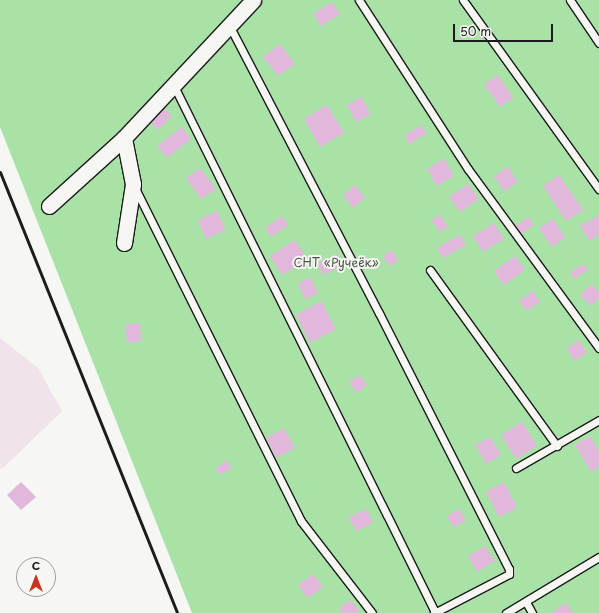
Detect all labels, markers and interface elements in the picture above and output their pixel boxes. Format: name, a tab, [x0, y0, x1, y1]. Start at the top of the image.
scale bar	[455, 16, 555, 42]
text: 50 m	[460, 22, 491, 40]
park label: СНТ «Ручеёк»	[293, 256, 379, 270]
north arrow	[16, 557, 56, 597]
text: С	[32, 557, 40, 574]

